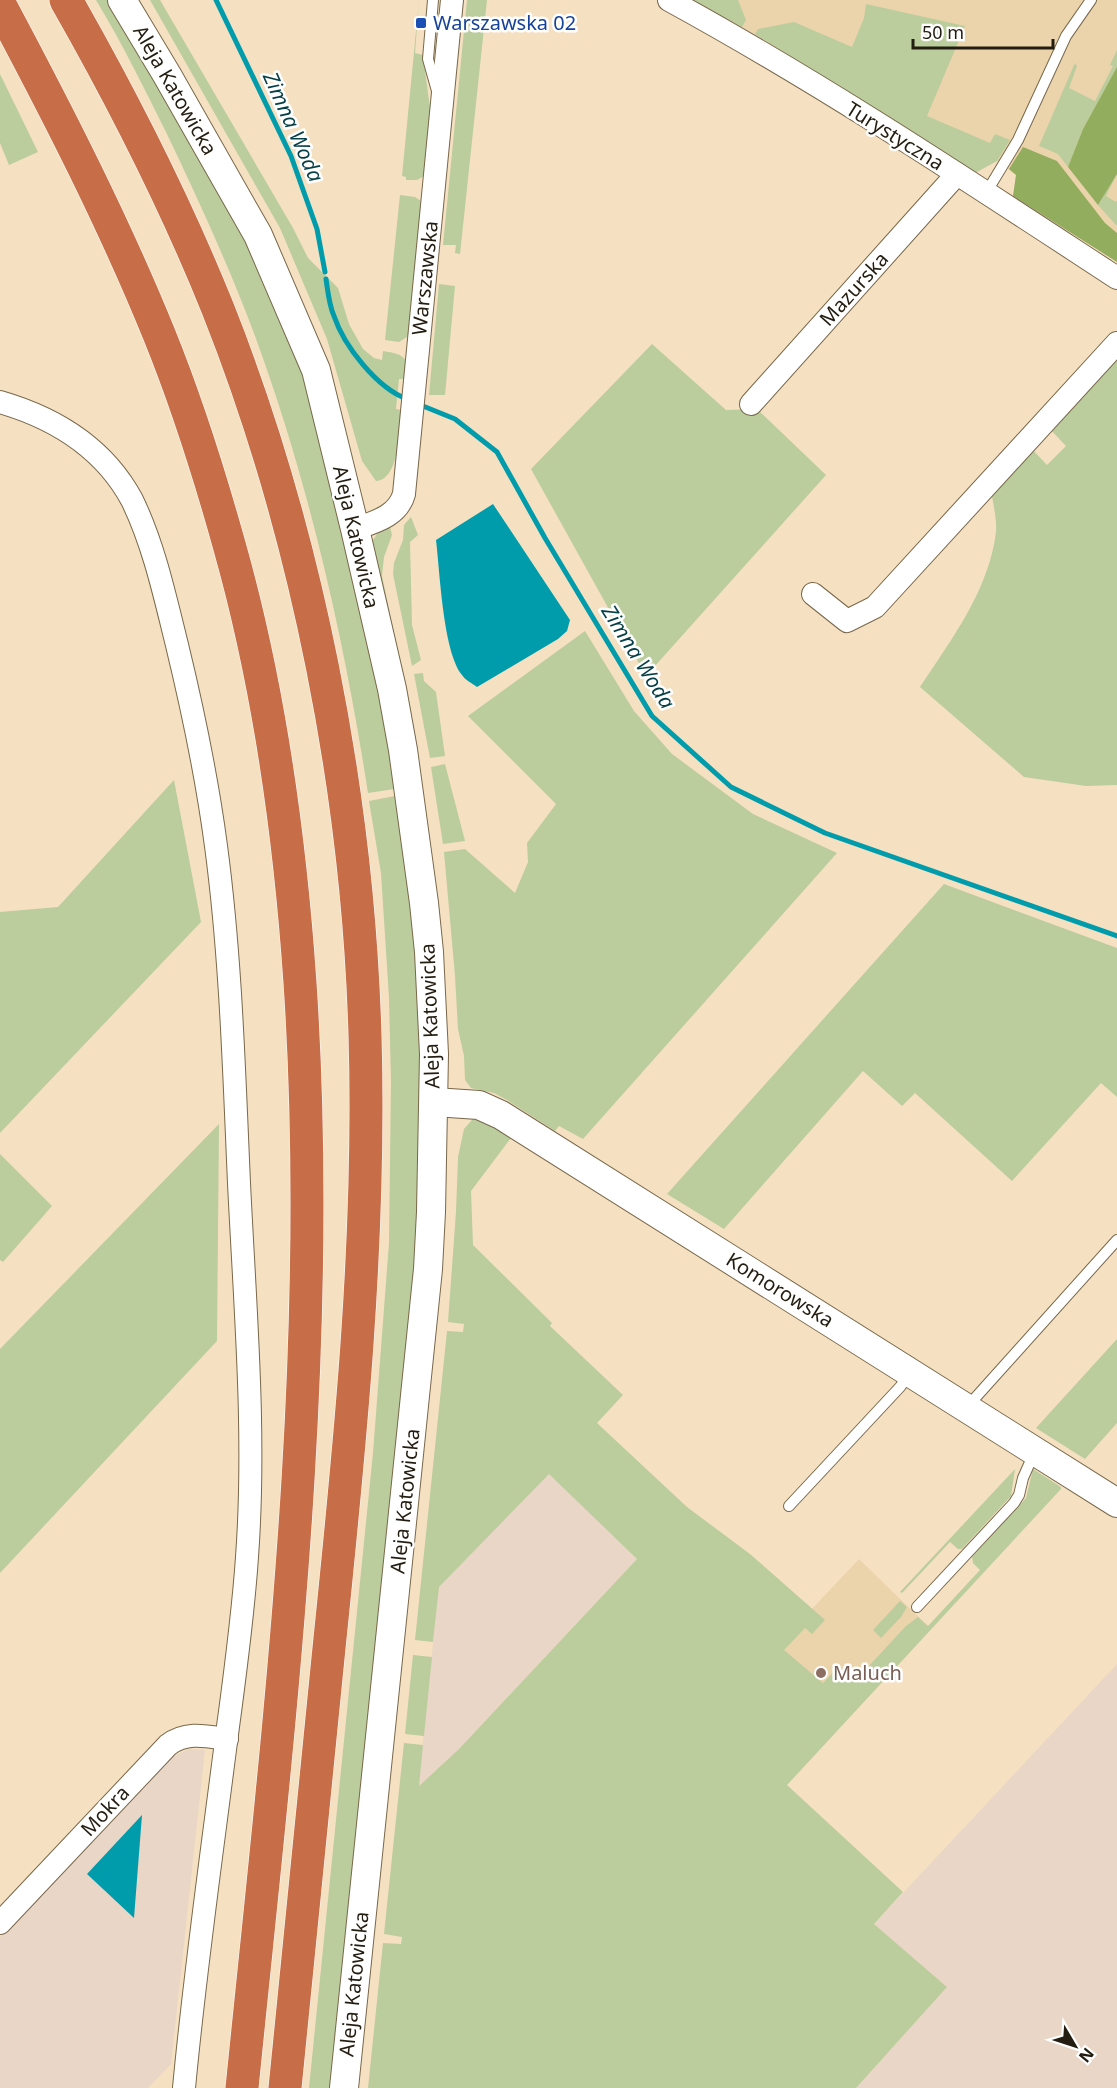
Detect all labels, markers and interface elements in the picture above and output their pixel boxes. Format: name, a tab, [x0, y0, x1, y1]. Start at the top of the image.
place label: Warszawska 02	[433, 9, 576, 36]
scale bar	[913, 12, 1052, 50]
marker: Warszawska 02	[414, 16, 428, 30]
street label: Aleja Katowicka	[127, 20, 224, 160]
text: 50 m	[922, 20, 964, 44]
water label: Zimna Woda	[257, 66, 331, 186]
street label: Turystyczna	[841, 95, 949, 176]
street label: Warszawska	[405, 219, 444, 337]
street label: Mazurska	[813, 246, 894, 331]
street label: Aleja Katowicka	[327, 463, 386, 611]
water label: Zimna Woda	[595, 598, 682, 714]
street label: Aleja Katowicka	[413, 943, 446, 1089]
street label: Komorowska	[721, 1246, 839, 1333]
street label: Aleja Katowicka	[383, 1427, 426, 1575]
place label: Maluch	[833, 1659, 902, 1686]
marker: Maluch	[814, 1666, 828, 1680]
street label: Mokra	[74, 1780, 135, 1842]
street label: Aleja Katowicka	[332, 1910, 375, 2058]
north arrow	[1045, 2016, 1105, 2076]
text: N	[1074, 2043, 1099, 2067]

